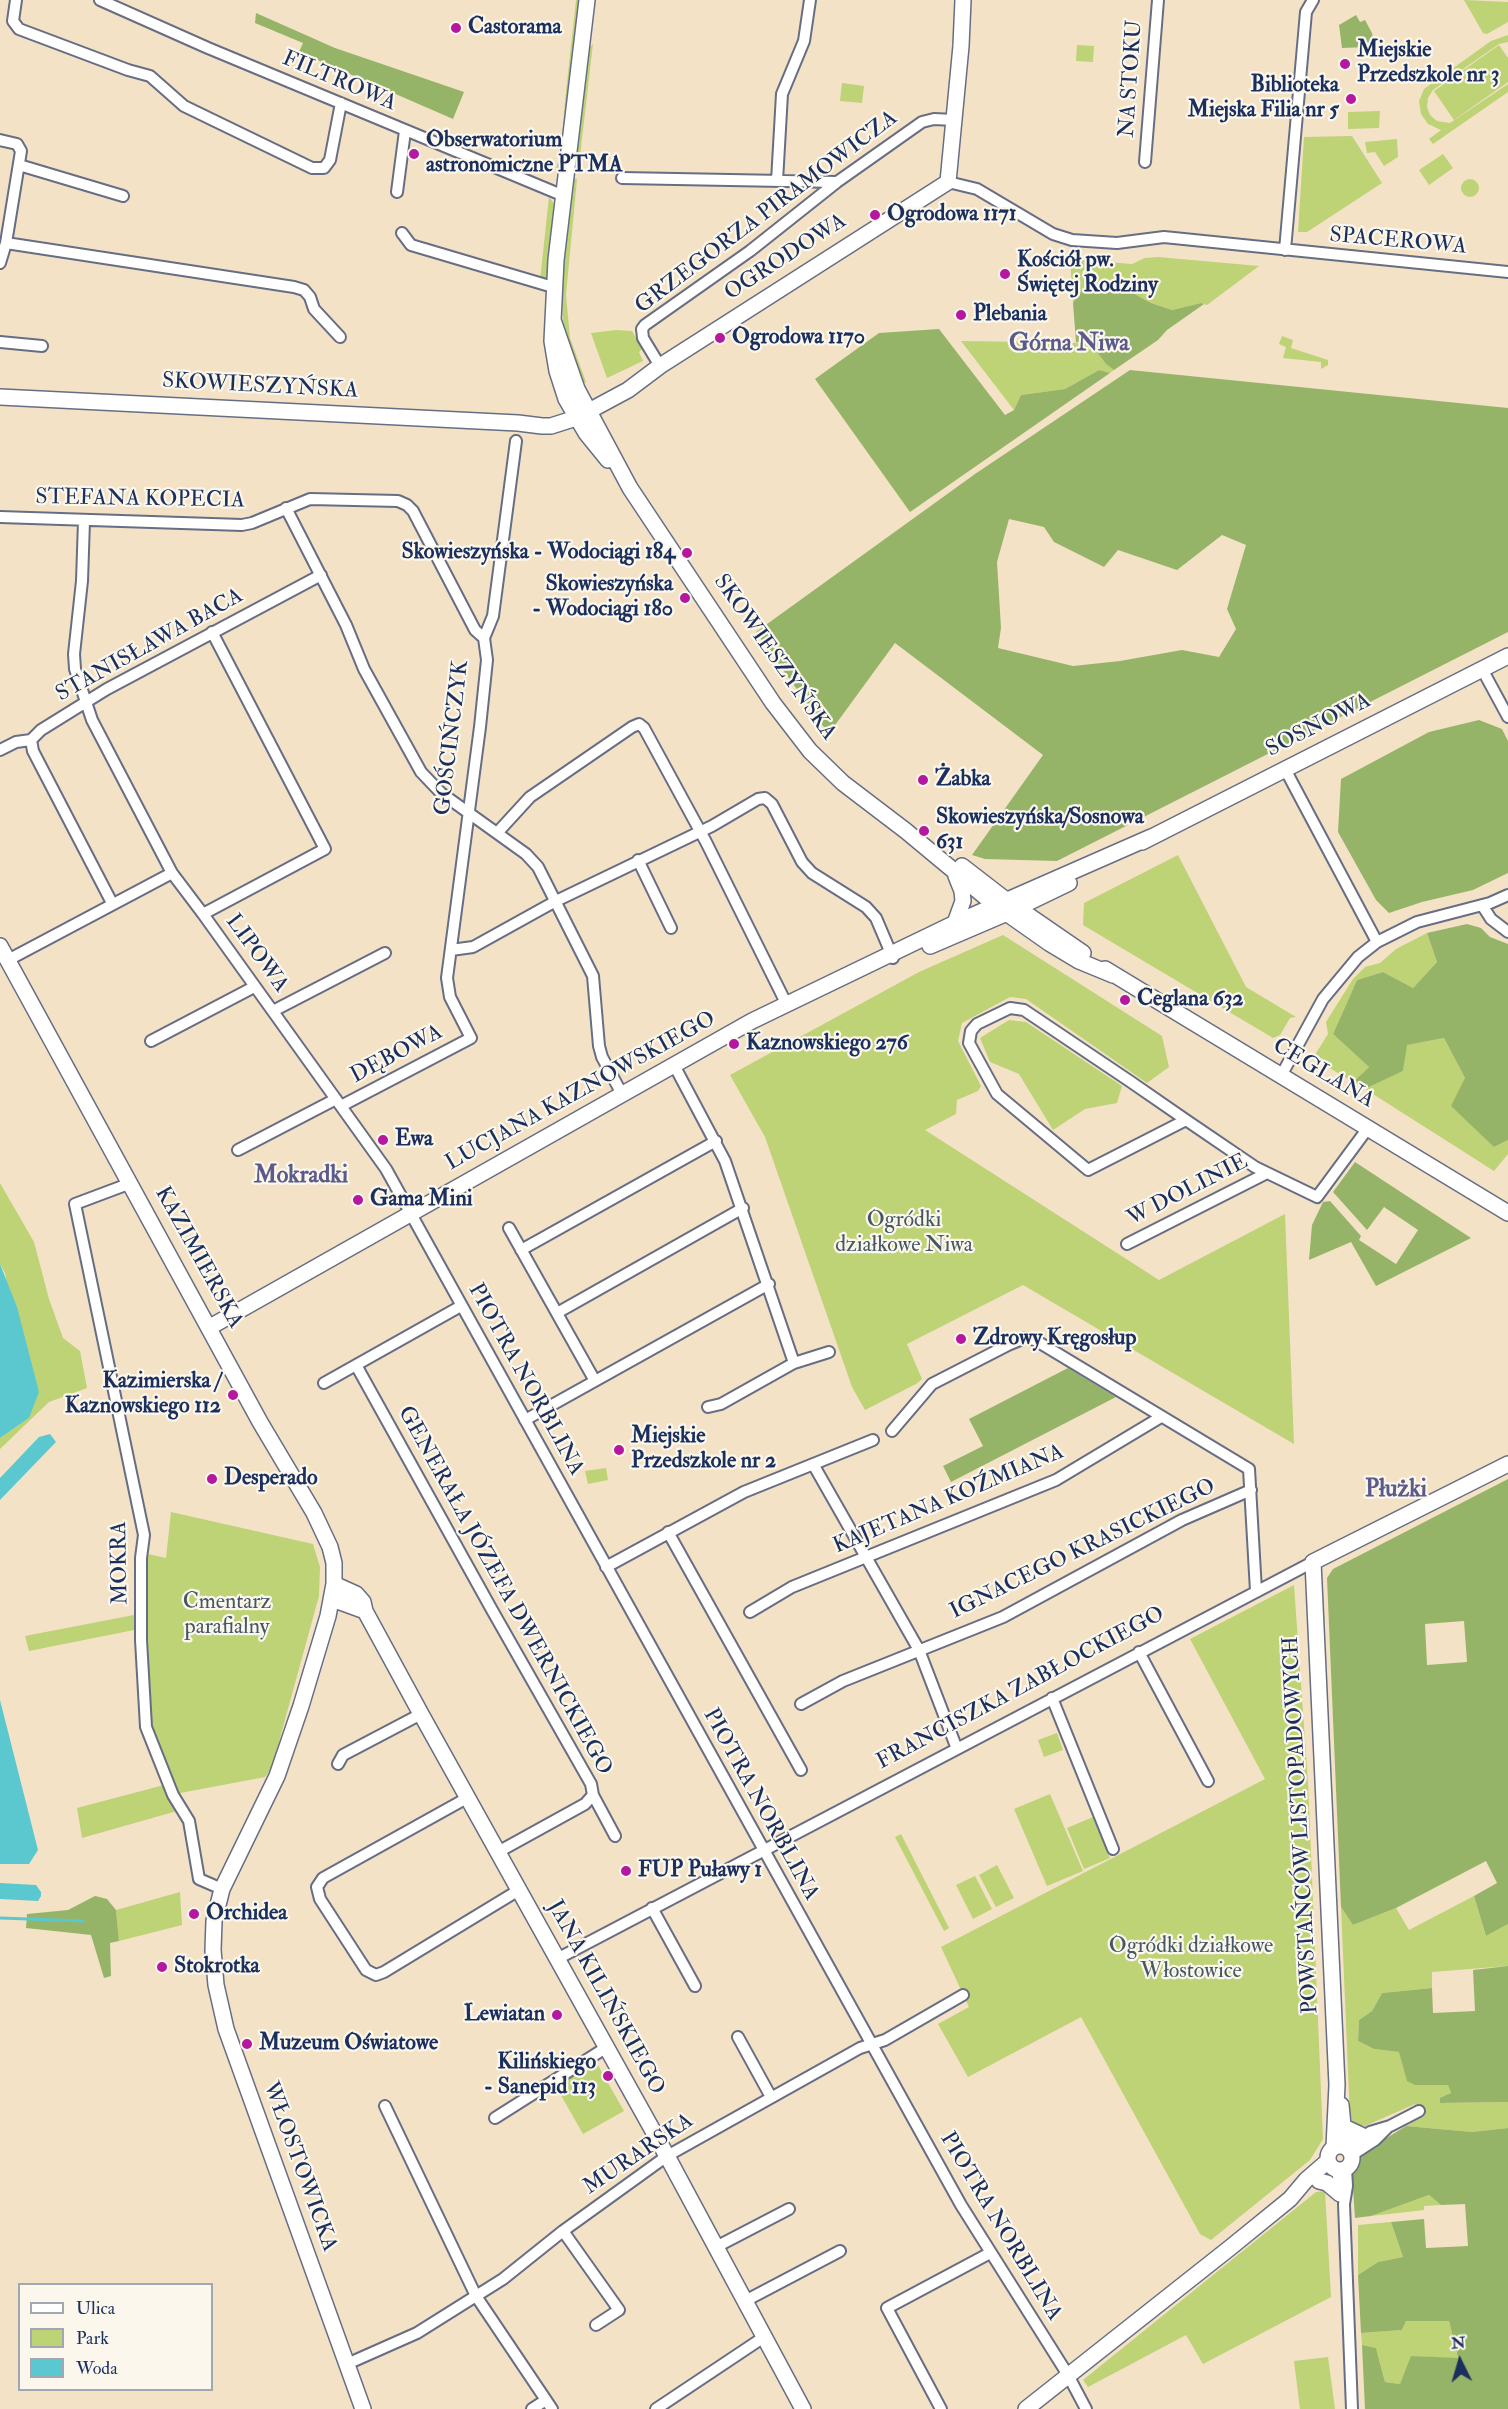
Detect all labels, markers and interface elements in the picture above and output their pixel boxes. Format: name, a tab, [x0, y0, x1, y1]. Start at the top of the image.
place label: Castorama	[468, 15, 562, 41]
street label: NA STOKU	[1115, 19, 1149, 139]
marker: Castorama	[449, 21, 463, 35]
place label: Miejskie Przedszkole nr 3	[1357, 38, 1499, 90]
street label: FILTROWA	[278, 46, 400, 118]
marker: Miejskie Przedszkole nr 3	[1338, 57, 1352, 71]
place label: Biblioteka Miejska Filia nr 5	[1188, 73, 1339, 124]
marker: Biblioteka Miejska Filia nr 5	[1344, 92, 1358, 106]
street label: GRZEGORZA PIRAMOWICZA	[631, 106, 903, 320]
place label: Obserwatorium astronomiczne PTMA	[426, 128, 623, 180]
marker: Obserwatorium astronomiczne PTMA	[407, 147, 421, 161]
place label: Ogrodowa 1171	[887, 202, 1017, 228]
marker: Ogrodowa 1171	[868, 208, 882, 222]
street label: OGRODOWA	[720, 209, 852, 307]
street label: SPACEROWA	[1328, 223, 1468, 261]
place label: Kościół pw. Świętej Rodziny	[1017, 248, 1158, 300]
marker: Kościół pw. Świętej Rodziny	[998, 267, 1012, 281]
place label: Plebania	[973, 302, 1047, 328]
marker: Plebania	[954, 308, 968, 322]
place label: Ogrodowa 1170	[732, 325, 865, 351]
marker: Ogrodowa 1170	[713, 331, 727, 345]
district label: Górna Niwa	[1009, 331, 1129, 359]
street label: SKOWIESZYŃSKA	[161, 369, 359, 405]
street label: STEFANA KOPECIA	[35, 485, 245, 515]
place label: Skowieszyńska - Wodociągi 184	[401, 540, 675, 566]
marker: Skowieszyńska - Wodociągi 184	[680, 546, 694, 560]
street label: SKOWIESZYŃSKA	[707, 570, 841, 746]
place label: Skowieszyńska - Wodociągi 180	[532, 572, 673, 624]
street label: STANISŁAWA BACA	[52, 584, 248, 708]
marker: Skowieszyńska - Wodociągi 180	[678, 591, 692, 605]
street label: GOŚCIŃCZYK	[430, 659, 476, 817]
street label: SOSNOWA	[1262, 688, 1376, 764]
place label: Żabka	[935, 767, 991, 793]
marker: Żabka	[916, 773, 930, 787]
place label: Skowieszyńska/Sosnowa 631	[936, 805, 1144, 856]
marker: Skowieszyńska/Sosnowa 631	[917, 824, 931, 838]
street label: LIPOWA	[219, 910, 293, 998]
place label: Ceglana 632	[1137, 987, 1244, 1013]
marker: Ceglana 632	[1118, 993, 1132, 1007]
street label: LUCJANA KAZNOWSKIEGO	[441, 1007, 721, 1177]
street label: DĘBOWA	[346, 1020, 448, 1090]
place label: Kaznowskiego 276	[746, 1031, 908, 1057]
street label: CEGLANA	[1267, 1033, 1379, 1115]
marker: Kaznowskiego 276	[727, 1037, 741, 1051]
place label: Ewa	[395, 1127, 433, 1153]
marker: Ewa	[376, 1133, 390, 1147]
street label: W DOLINIE	[1123, 1149, 1253, 1233]
district label: Mokradki	[254, 1163, 348, 1191]
street label: KAZIMIERSKA	[148, 1182, 248, 1334]
place label: Gama Mini	[370, 1187, 473, 1213]
marker: Gama Mini	[351, 1193, 365, 1207]
park label: Ogródki działkowe Niwa	[835, 1208, 973, 1260]
street label: PIOTRA NORBLINA	[461, 1279, 589, 1481]
place label: Zdrowy Kręgosłup	[973, 1326, 1136, 1352]
marker: Zdrowy Kręgosłup	[954, 1332, 968, 1346]
place label: Kazimierska / Kaznowskiego 112	[65, 1369, 221, 1420]
marker: Kazimierska / Kaznowskiego 112	[226, 1388, 240, 1402]
street label: GENERAŁA JÓZEFA DWERNICKIEGO	[391, 1402, 617, 1780]
place label: Miejskie Przedszkole nr 2	[631, 1424, 776, 1476]
street label: KAJETANA KOŹMIANA	[830, 1439, 1068, 1561]
marker: Miejskie Przedszkole nr 2	[612, 1443, 626, 1457]
place label: Desperado	[224, 1466, 318, 1492]
marker: Desperado	[205, 1472, 219, 1486]
street label: IGNACEGO KRASICKIEGO	[946, 1474, 1220, 1626]
district label: Płużki	[1365, 1477, 1427, 1505]
street label: MOKRA	[107, 1521, 135, 1605]
park label: Cmentarz parafialny	[183, 1590, 271, 1642]
street label: FRANCISZKA ZABŁOCKIEGO	[873, 1602, 1169, 1776]
street label: POWSTAŃCÓW LISTOPADOWYCH	[1279, 1636, 1325, 2014]
street label: PIOTRA NORBLINA	[696, 1704, 824, 1906]
place label: FUP Puławy 1	[638, 1858, 762, 1884]
marker: FUP Puławy 1	[619, 1864, 633, 1878]
street label: JANA KILIŃSKIEGO	[541, 1896, 669, 2100]
place label: Orchidea	[206, 1901, 287, 1927]
marker: Orchidea	[187, 1907, 201, 1921]
park label: Ogródki działkowe Włostowice	[1109, 1934, 1273, 1986]
place label: Stokrotka	[174, 1954, 260, 1980]
marker: Stokrotka	[155, 1960, 169, 1974]
place label: Lewiatan	[464, 2002, 545, 2028]
marker: Lewiatan	[550, 2008, 564, 2022]
place label: Muzeum Oświatowe	[259, 2031, 438, 2057]
marker: Muzeum Oświatowe	[240, 2037, 254, 2051]
place label: Kilińskiego - Sanepid 113	[484, 2050, 596, 2102]
marker: Kilińskiego - Sanepid 113	[601, 2069, 615, 2083]
street label: WŁOSTOWICKA	[256, 2079, 342, 2255]
street label: MURARSKA	[579, 2109, 699, 2201]
street label: PIOTRA NORBLINA	[933, 2128, 1067, 2326]
legend	[18, 2283, 213, 2391]
text: Ulica	[76, 2297, 115, 2320]
text: Park	[76, 2327, 109, 2350]
north arrow	[1430, 2331, 1490, 2391]
text: N	[1450, 2332, 1466, 2354]
text: Woda	[76, 2357, 118, 2380]

